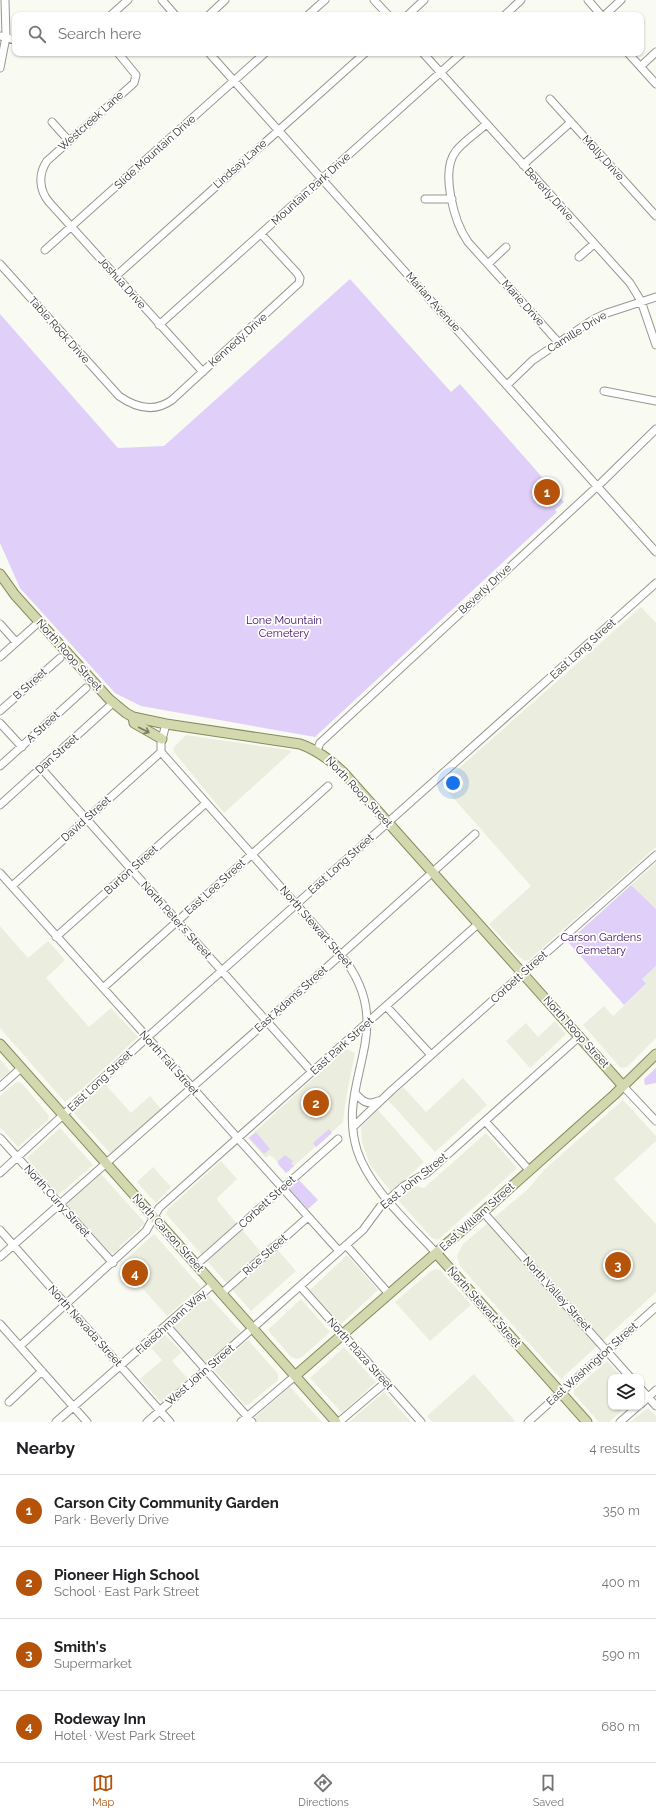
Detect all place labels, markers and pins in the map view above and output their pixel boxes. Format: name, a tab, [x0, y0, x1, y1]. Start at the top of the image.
pin: 1	[534, 477, 560, 507]
pin: 2	[303, 1088, 329, 1118]
pin: 3	[605, 1250, 631, 1280]
pin: 4	[122, 1258, 148, 1288]

